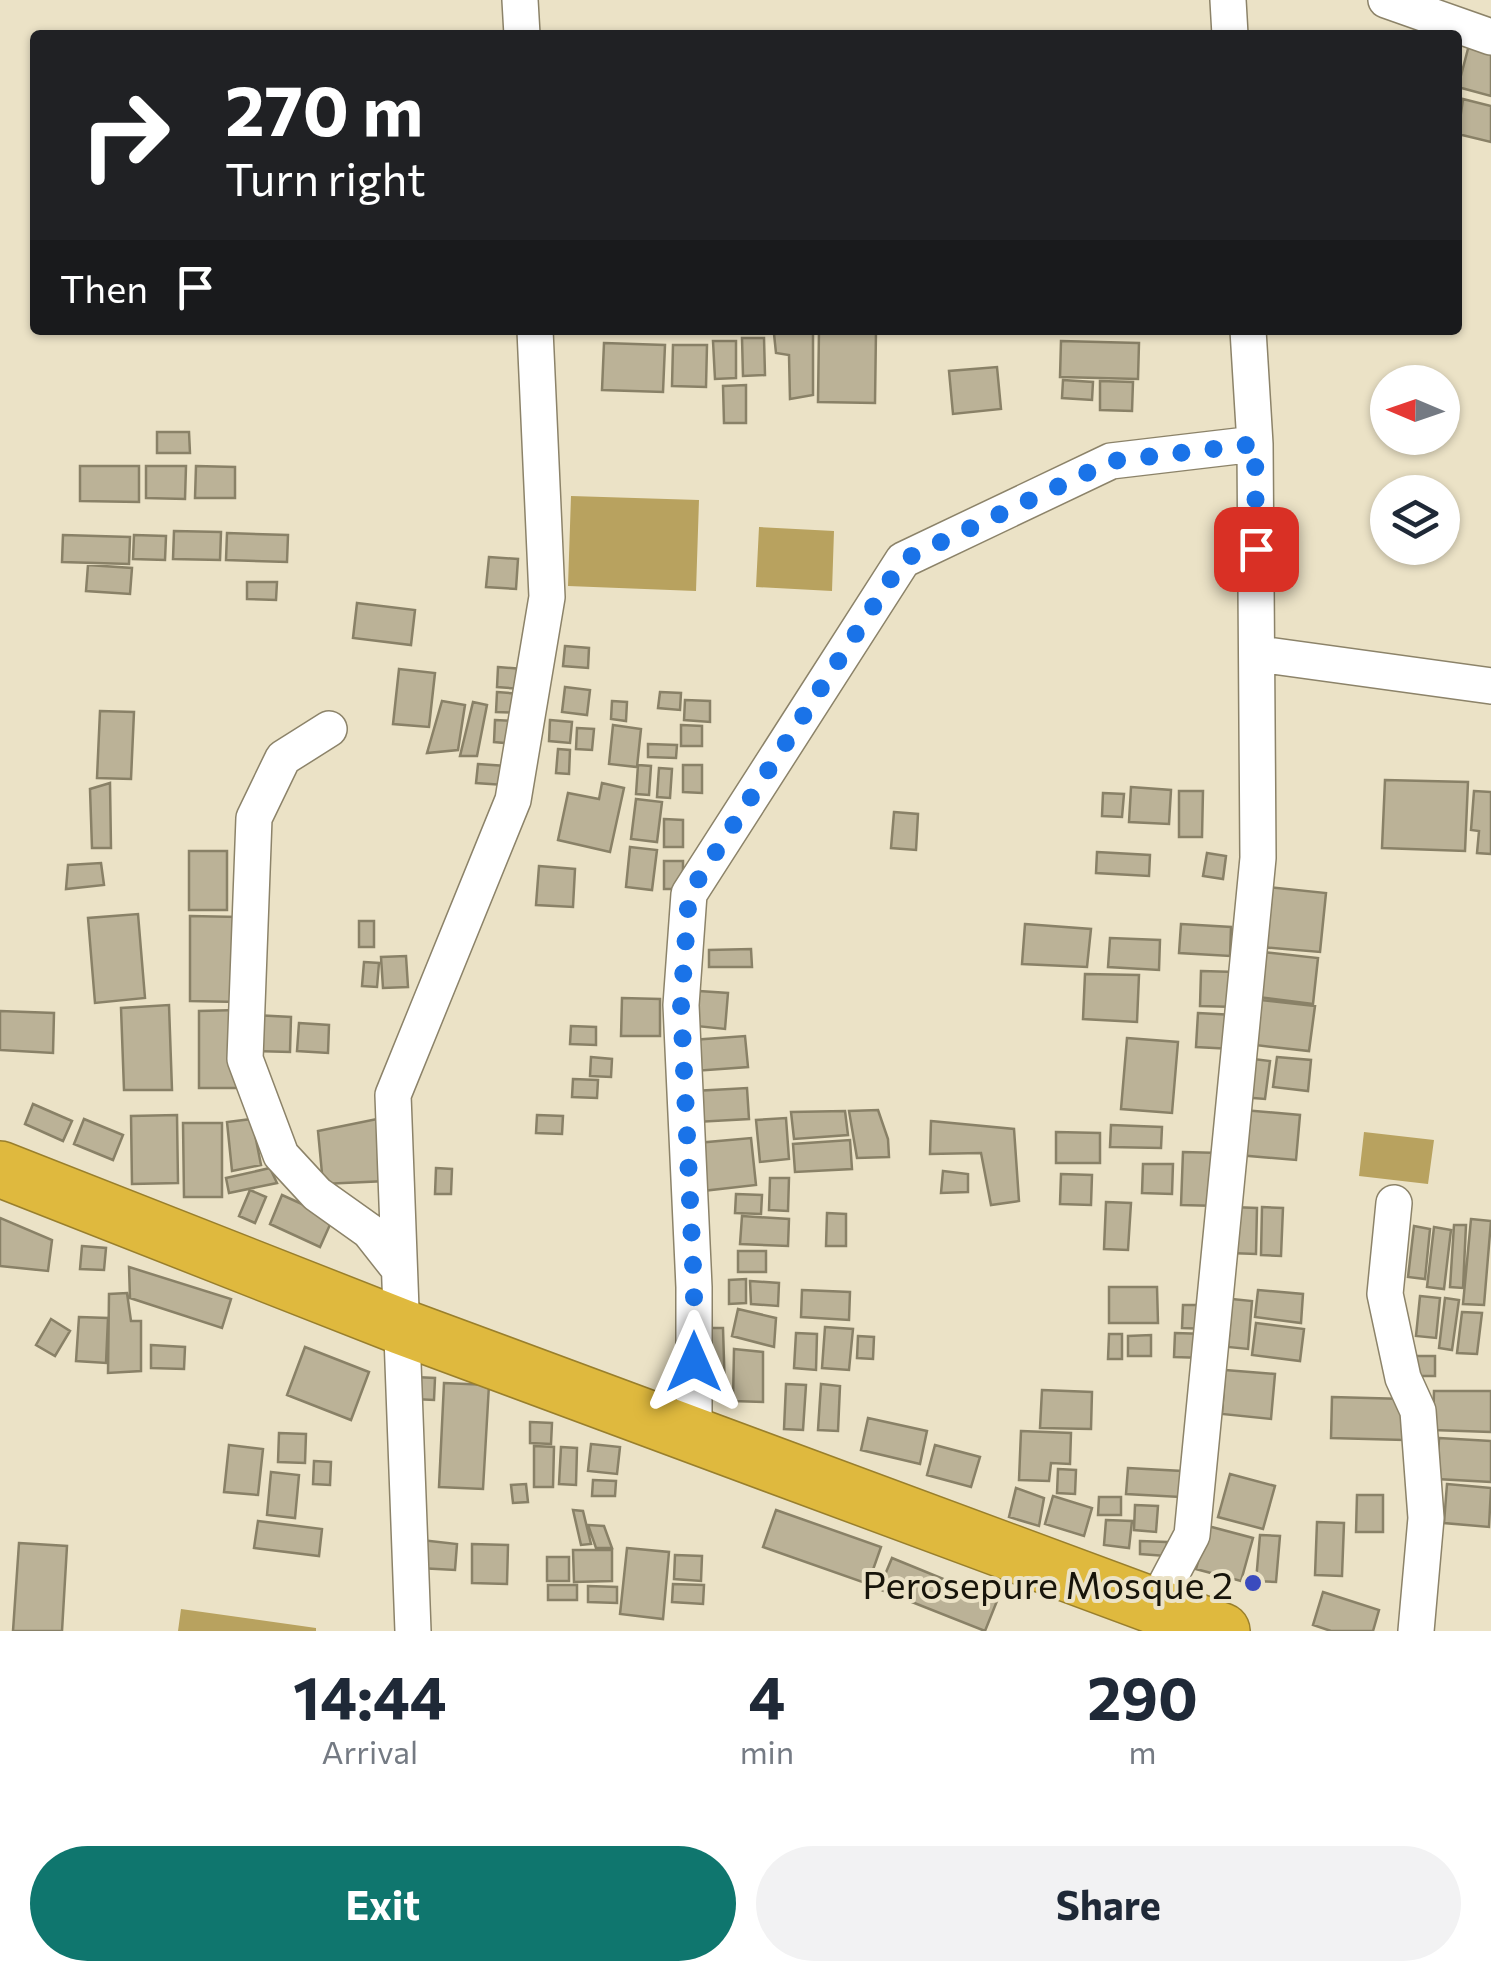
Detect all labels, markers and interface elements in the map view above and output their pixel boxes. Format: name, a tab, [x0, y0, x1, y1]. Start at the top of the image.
text: 270 m	[225, 65, 423, 150]
icon: right	[60, 70, 190, 200]
text: Turn right	[225, 150, 426, 205]
icon: arrive	[168, 260, 223, 315]
text: Then	[60, 264, 148, 311]
north arrow	[1370, 365, 1460, 455]
map controls	[1370, 365, 1460, 565]
button: layers	[1370, 475, 1460, 565]
pin	[1214, 507, 1299, 592]
icon: arrive	[1229, 522, 1284, 577]
position arrow	[642, 1310, 746, 1414]
place label: Perosepure Mosque 2	[862, 1560, 1233, 1607]
marker: Perosepure Mosque 2	[1242, 1572, 1264, 1594]
text: 14:44	[293, 1659, 447, 1732]
text: 4	[748, 1659, 785, 1732]
text: 290	[1087, 1659, 1198, 1732]
text: Arrival	[321, 1731, 418, 1771]
text: min	[740, 1731, 794, 1771]
text: m	[1129, 1731, 1157, 1771]
button: Exit	[30, 1846, 736, 1961]
button: Share	[756, 1846, 1461, 1961]

